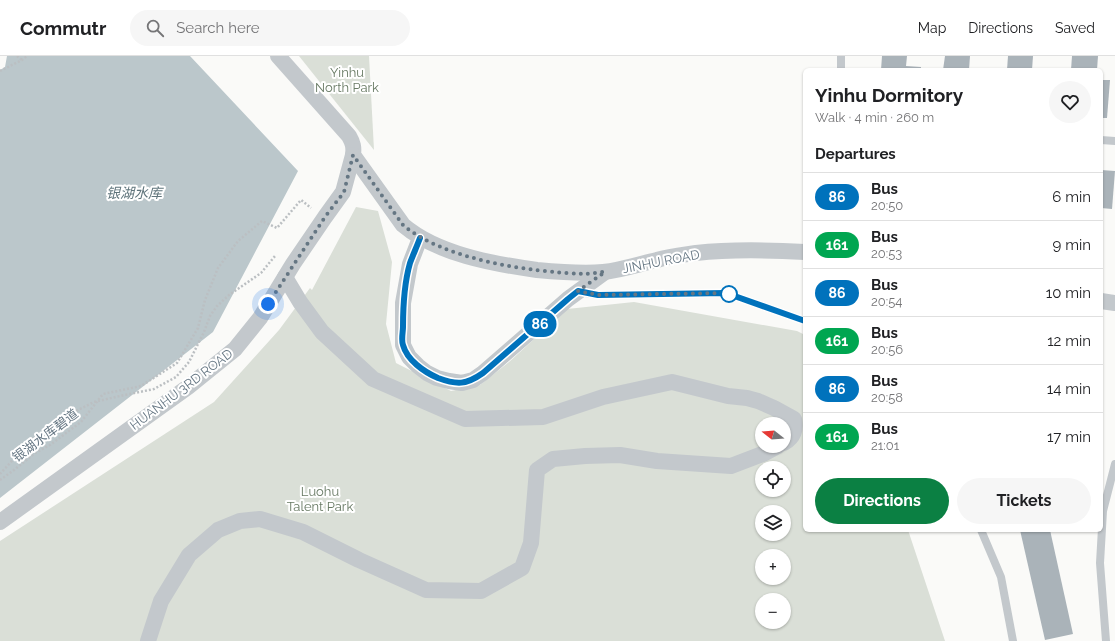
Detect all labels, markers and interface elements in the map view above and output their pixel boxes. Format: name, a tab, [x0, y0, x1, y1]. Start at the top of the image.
search box	[130, 10, 410, 46]
text: Commutr	[20, 17, 106, 39]
icon: search	[144, 17, 166, 39]
text: Search here	[176, 19, 260, 37]
text: Map	[918, 20, 946, 36]
text: Directions	[968, 20, 1033, 36]
text: Saved	[1055, 20, 1095, 36]
park label: Yinhu North Park	[315, 65, 379, 95]
button: heart	[1049, 81, 1091, 123]
text: Yinhu Dormitory	[815, 84, 963, 106]
text: Walk · 4 min · 260 m	[815, 110, 934, 125]
text: Departures	[815, 145, 896, 163]
text: Bus	[871, 180, 898, 198]
water label: 银湖水库	[106, 185, 164, 201]
text: 6 min	[1052, 188, 1091, 206]
text: 86	[829, 189, 845, 205]
text: 20:50	[871, 198, 903, 213]
text: Bus	[871, 228, 898, 246]
text: 9 min	[1053, 236, 1091, 254]
text: 161	[826, 237, 848, 253]
text: 20:53	[871, 246, 902, 261]
street label: JINHU ROAD	[621, 247, 701, 276]
text: Bus	[871, 276, 898, 294]
text: 10 min	[1046, 284, 1091, 302]
unlabelled marker	[720, 285, 738, 303]
text: 86	[829, 285, 845, 301]
your location	[258, 294, 278, 314]
text: 20:54	[871, 294, 902, 309]
line badge: 86	[522, 311, 558, 337]
text: 86	[532, 316, 548, 332]
text: Bus	[871, 324, 898, 342]
text: 12 min	[1047, 332, 1091, 350]
text: 161	[826, 333, 848, 349]
text: 20:56	[871, 342, 903, 357]
street label: HUANHU 3RD ROAD	[127, 346, 236, 433]
text: Bus	[871, 372, 898, 390]
text: 14 min	[1047, 380, 1091, 398]
text: 86	[829, 381, 845, 397]
text: 20:58	[871, 390, 903, 405]
street label: 银湖水库碧道	[10, 406, 81, 465]
north arrow	[755, 417, 791, 453]
map controls	[755, 417, 791, 629]
text: Bus	[871, 420, 898, 438]
text: 17 min	[1047, 428, 1091, 446]
text: 161	[826, 429, 848, 445]
text: 21:01	[871, 438, 899, 453]
button: locate	[755, 461, 791, 497]
button: Directions	[815, 478, 949, 524]
button: Tickets	[957, 478, 1091, 524]
park label: Luohu Talent Park	[287, 484, 353, 514]
button: layers	[755, 505, 791, 541]
button: +	[755, 549, 791, 585]
button: −	[755, 593, 791, 629]

